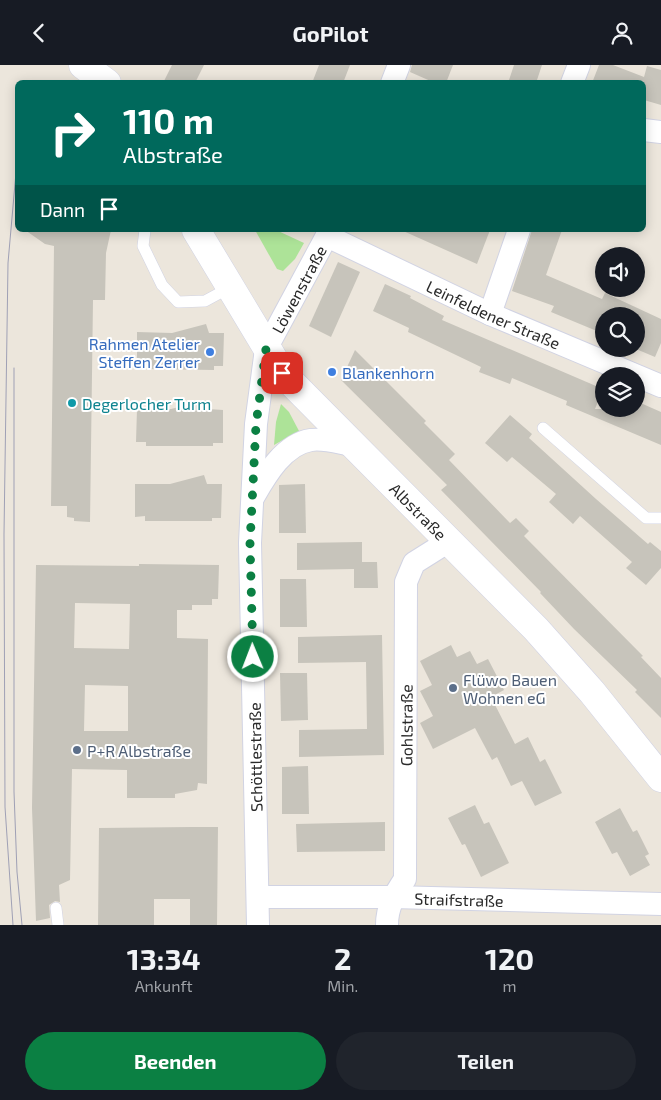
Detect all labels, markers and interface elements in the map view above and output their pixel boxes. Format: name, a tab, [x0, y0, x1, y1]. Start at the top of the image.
icon: back	[25, 19, 53, 47]
icon: person	[608, 19, 636, 47]
text: GoPilot	[292, 20, 369, 46]
text: 110 m	[123, 99, 214, 141]
icon: right	[40, 100, 105, 165]
text: Albstraße	[123, 141, 223, 167]
icon: arrive	[95, 195, 123, 223]
text: Dann	[40, 198, 85, 221]
street label: Löwenstraße	[267, 242, 330, 336]
map controls	[595, 247, 645, 417]
button: sound	[595, 247, 645, 297]
street label: Leinfeldener Straße	[424, 276, 563, 352]
button: search	[595, 307, 645, 357]
place label: Rahmen Atelier Steffen Zerrer	[89, 334, 201, 371]
marker: Rahmen Atelier Steffen Zerrer	[204, 346, 216, 358]
pin	[261, 352, 303, 394]
icon: arrive	[268, 359, 296, 387]
place label: Blankenhorn	[342, 363, 435, 382]
marker: Blankenhorn	[326, 366, 338, 378]
button: layers	[595, 367, 645, 417]
place label: Degerlocher Turm	[82, 394, 211, 413]
marker: Degerlocher Turm	[66, 397, 78, 409]
street label: Albstraße	[386, 478, 451, 543]
position arrow	[226, 630, 278, 682]
place label: Flüwo Bauen Wohnen eG	[463, 670, 557, 707]
marker: Flüwo Bauen Wohnen eG	[447, 682, 459, 694]
street label: Gohlstraße	[396, 684, 415, 766]
street label: Schöttlestraße	[245, 702, 265, 812]
place label: P+R Albstraße	[87, 741, 191, 760]
marker: P+R Albstraße	[71, 744, 83, 756]
street label: Straifstraße	[414, 888, 504, 909]
text: 13:34	[127, 940, 201, 976]
text: 2	[334, 940, 351, 976]
text: 120	[485, 940, 534, 976]
text: Ankunft	[135, 976, 193, 995]
text: Min.	[327, 976, 358, 995]
text: m	[503, 976, 517, 995]
button: Beenden	[25, 1032, 326, 1090]
button: Teilen	[336, 1032, 636, 1090]

